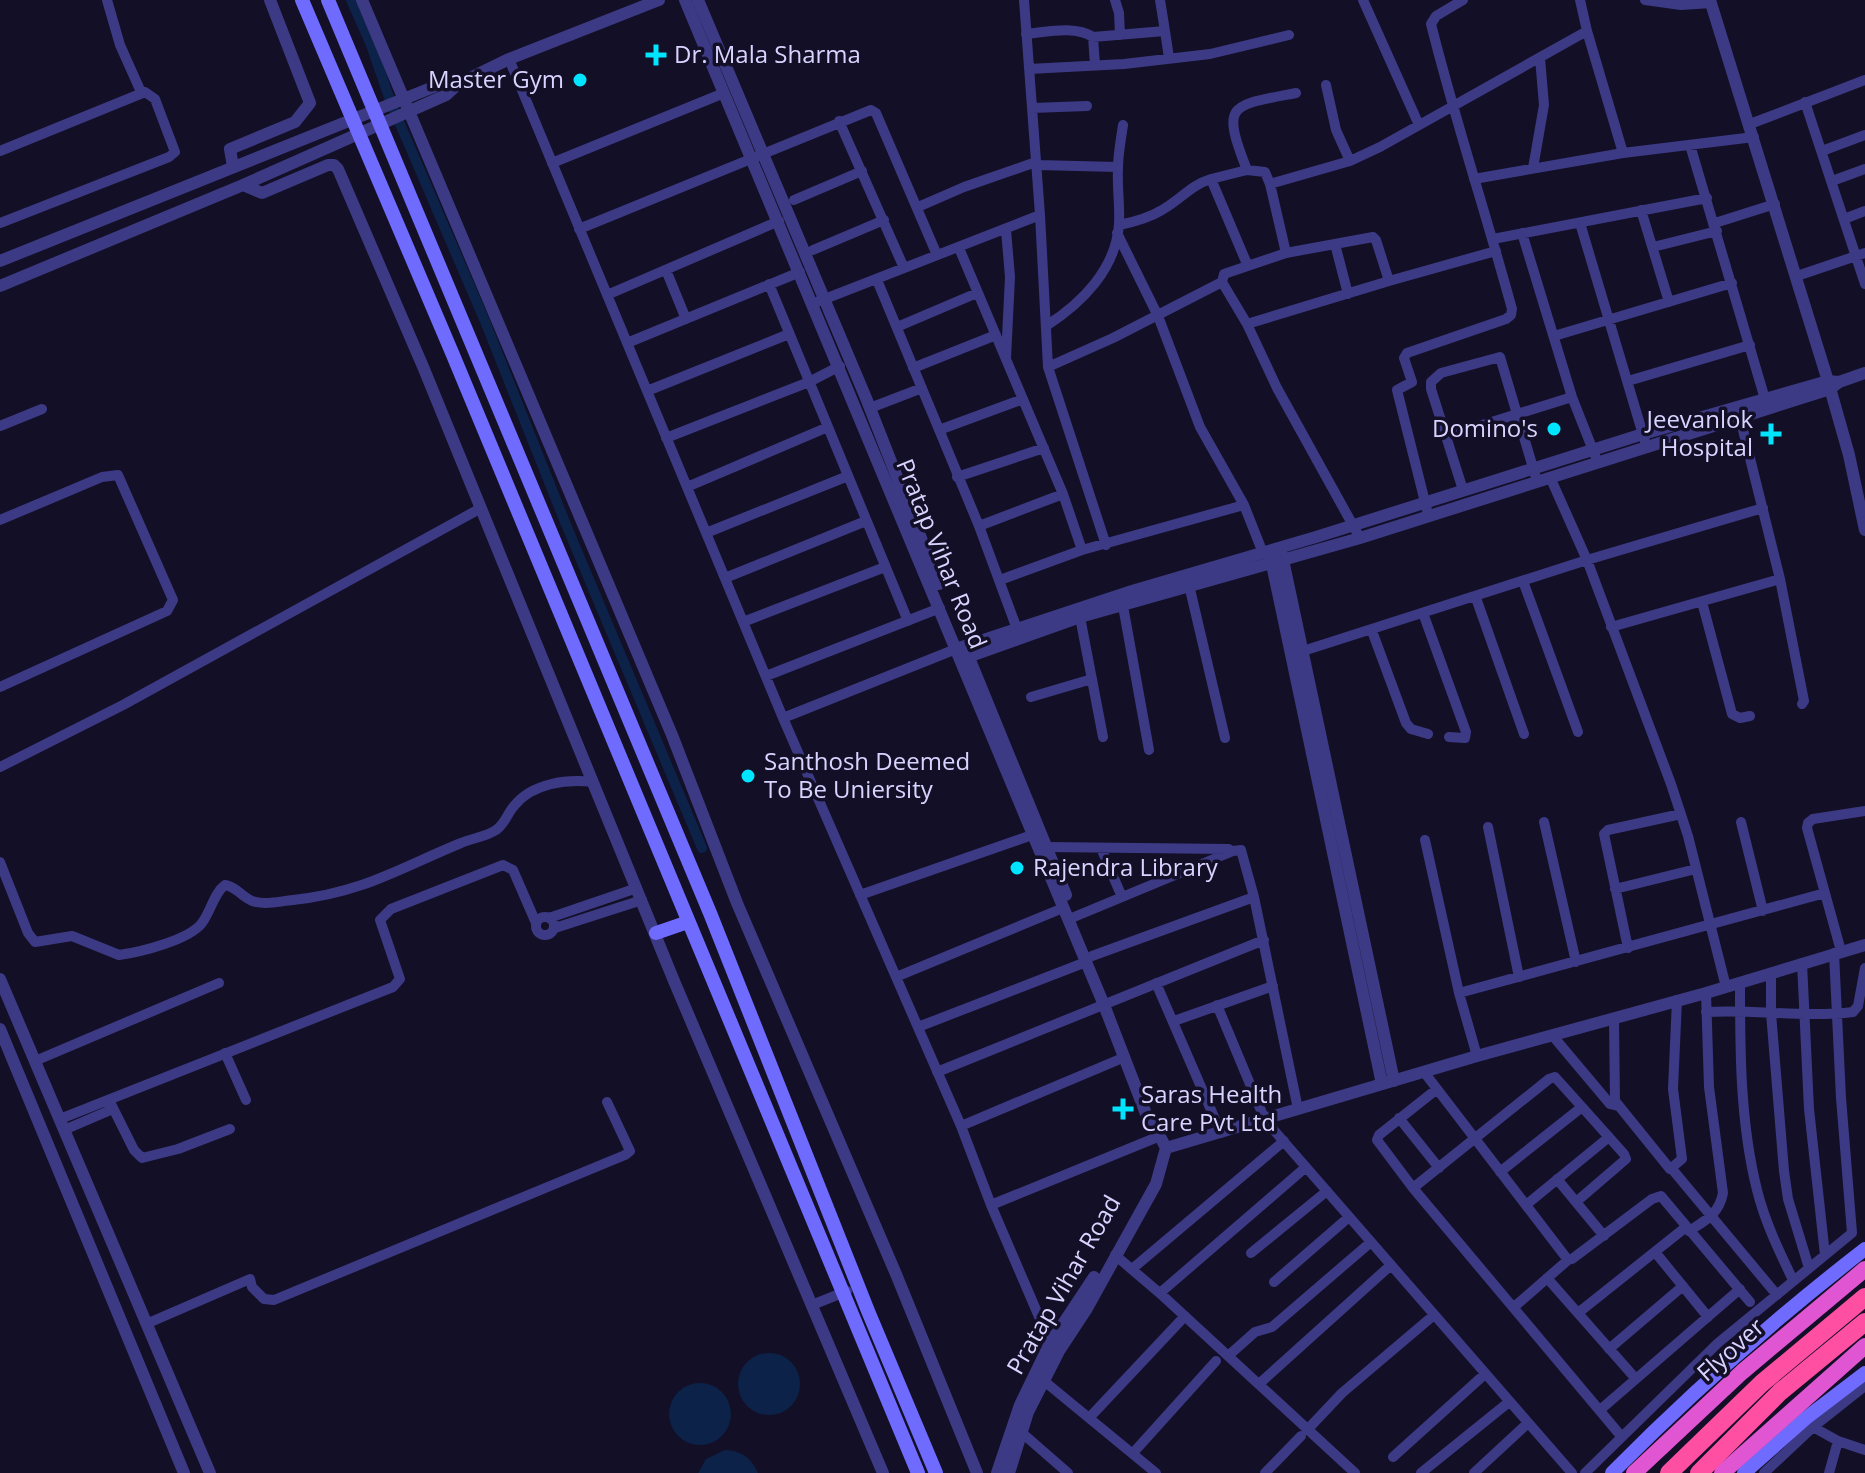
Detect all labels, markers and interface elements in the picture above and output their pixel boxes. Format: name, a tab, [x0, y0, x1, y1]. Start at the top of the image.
place label: Dr. Mala Sharma	[674, 37, 861, 70]
marker: Dr. Mala Sharma	[645, 44, 667, 66]
place label: Master Gym	[428, 62, 564, 95]
marker: Master Gym	[571, 71, 589, 89]
place label: Jeevanlok Hospital	[1644, 402, 1753, 463]
place label: Domino's	[1432, 411, 1538, 444]
marker: Domino's	[1545, 420, 1563, 438]
marker: Jeevanlok Hospital	[1760, 423, 1782, 445]
street label: Pratap Vihar Road	[889, 454, 996, 653]
place label: Santhosh Deemed To Be Uniersity	[764, 744, 970, 805]
marker: Santhosh Deemed To Be Uniersity	[739, 767, 757, 785]
place label: Rajendra Library	[1033, 850, 1219, 883]
marker: Rajendra Library	[1008, 859, 1026, 877]
place label: Saras Health Care Pvt Ltd	[1141, 1077, 1282, 1138]
marker: Saras Health Care Pvt Ltd	[1112, 1098, 1134, 1120]
street label: Pratap Vihar Road	[998, 1188, 1128, 1380]
street label: Flyover	[1689, 1310, 1771, 1388]

